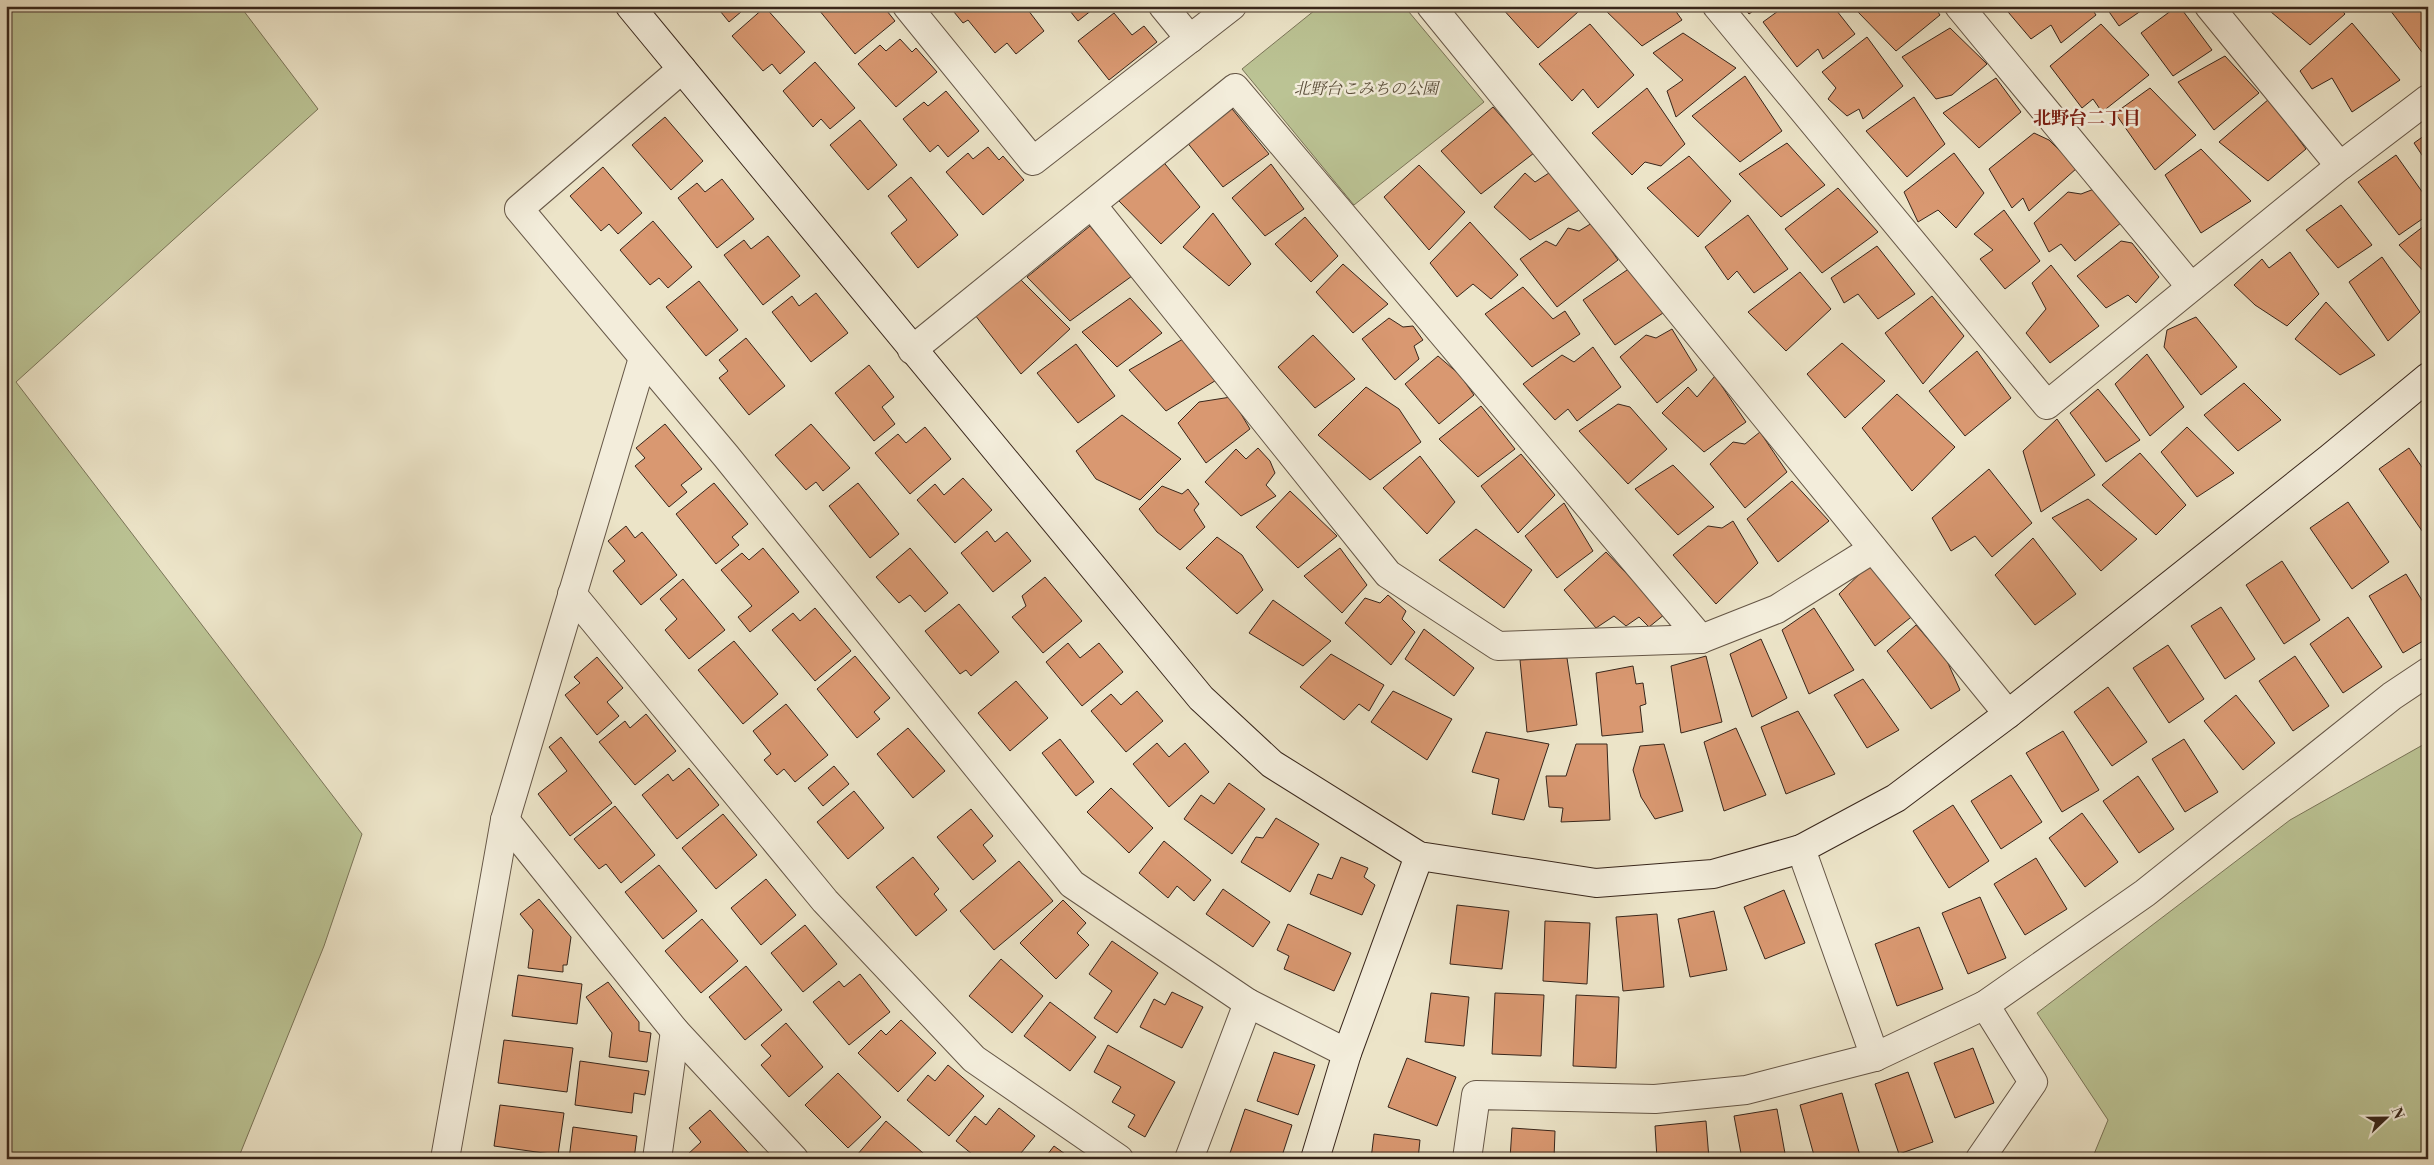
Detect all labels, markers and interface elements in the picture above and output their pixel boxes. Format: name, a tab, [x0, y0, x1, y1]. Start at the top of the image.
park label: 北野台こみちの公園	[1294, 79, 1441, 99]
district label: 北野台二丁目	[2033, 107, 2141, 130]
north arrow	[2362, 1092, 2412, 1142]
text: N	[2387, 1105, 2408, 1122]

